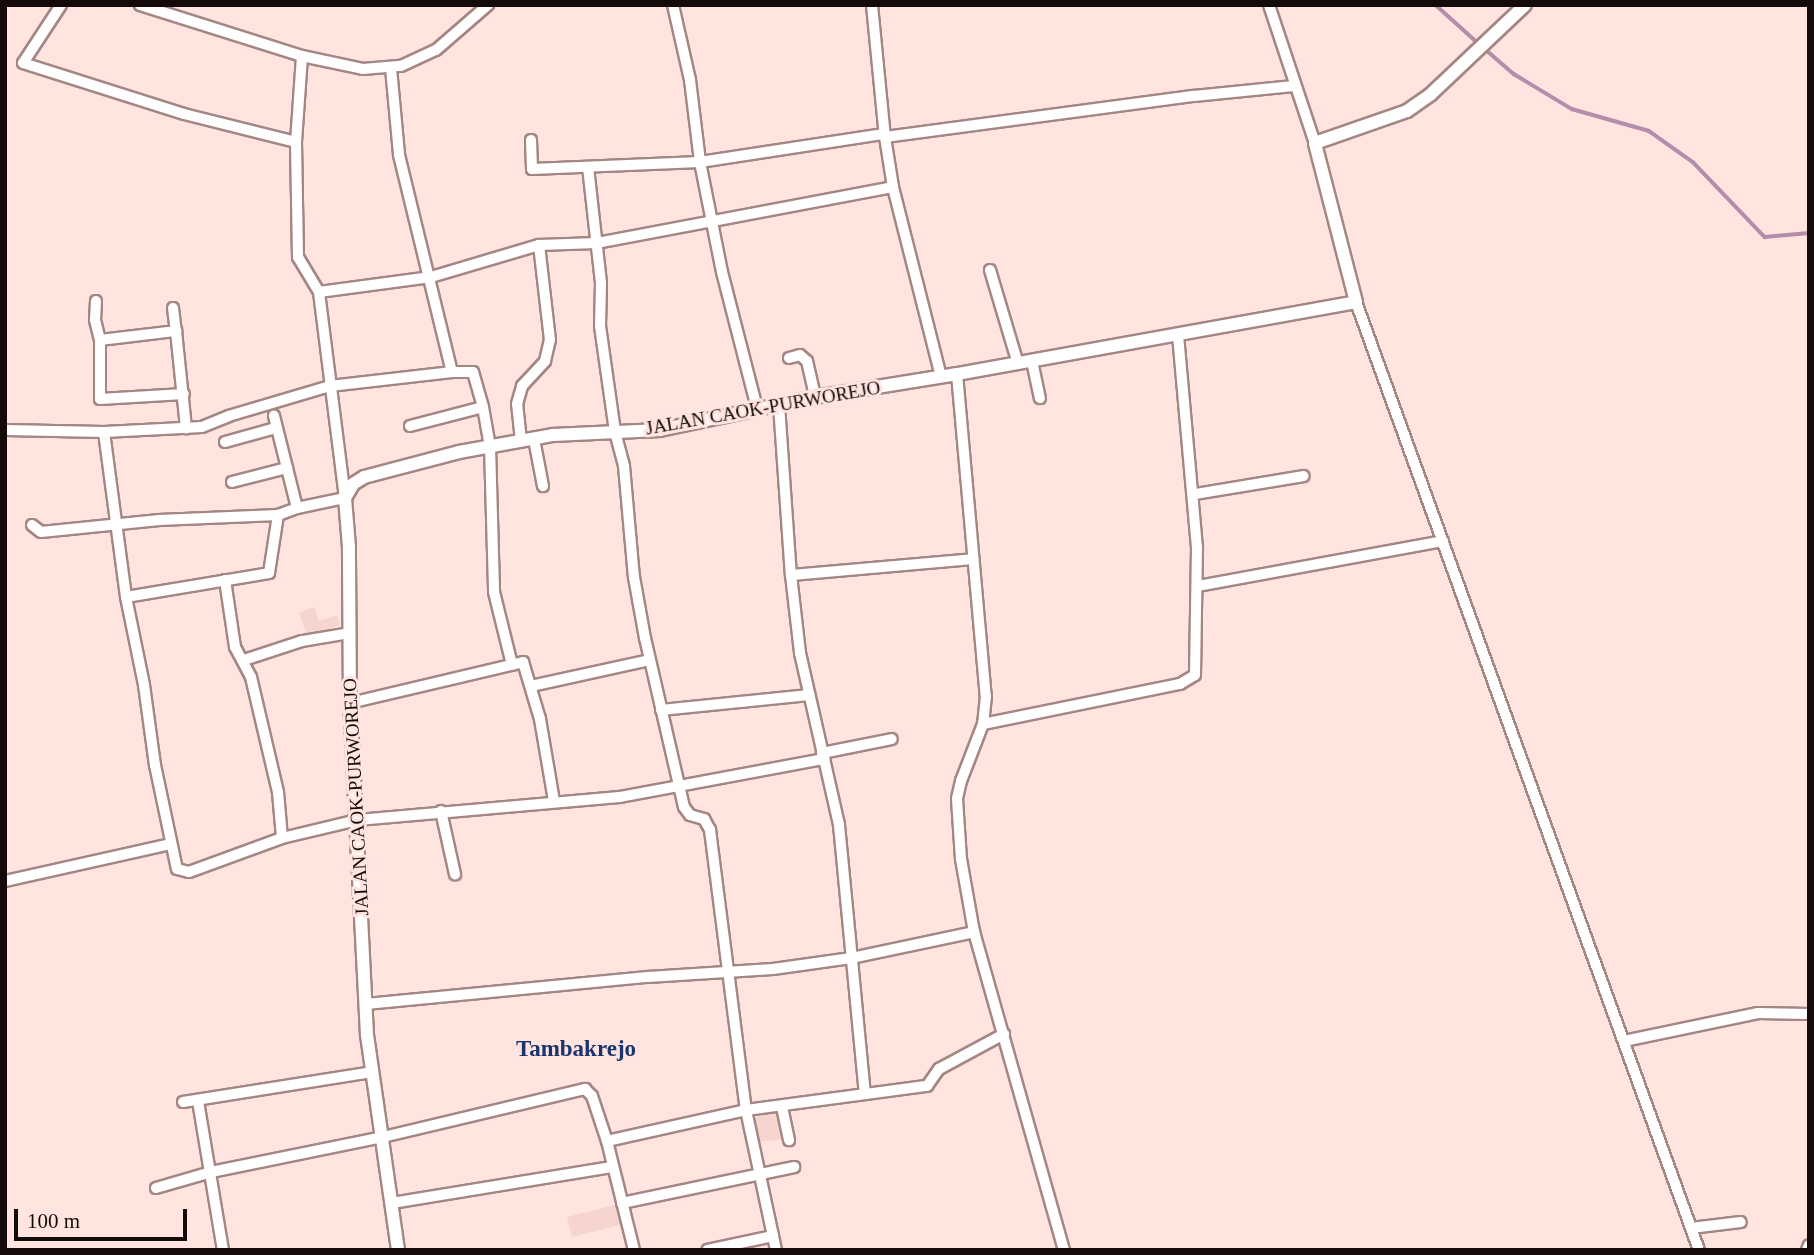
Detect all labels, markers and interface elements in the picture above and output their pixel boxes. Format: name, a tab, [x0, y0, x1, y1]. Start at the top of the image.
street label: JALAN CAOK-PURWOREJO	[644, 376, 882, 440]
street label: JALAN CAOK-PURWOREJO	[338, 678, 374, 916]
district label: Tambakrejo	[516, 1035, 636, 1063]
scale bar	[18, 1196, 191, 1240]
text: 100 m	[27, 1209, 80, 1233]

